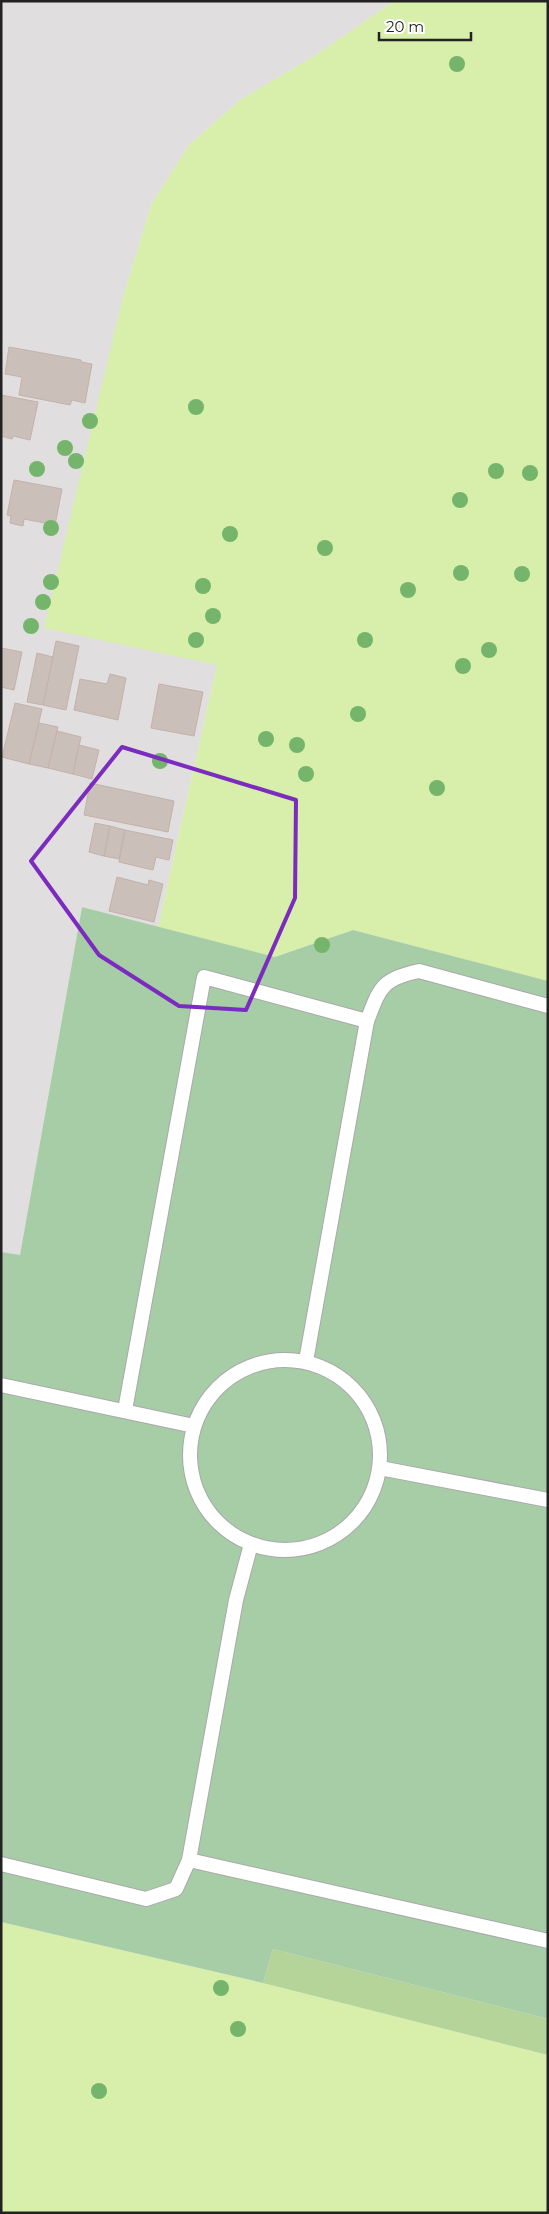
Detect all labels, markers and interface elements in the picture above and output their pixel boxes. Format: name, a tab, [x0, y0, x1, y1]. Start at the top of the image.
scale bar	[379, 10, 472, 42]
text: 20 m	[386, 17, 424, 36]

